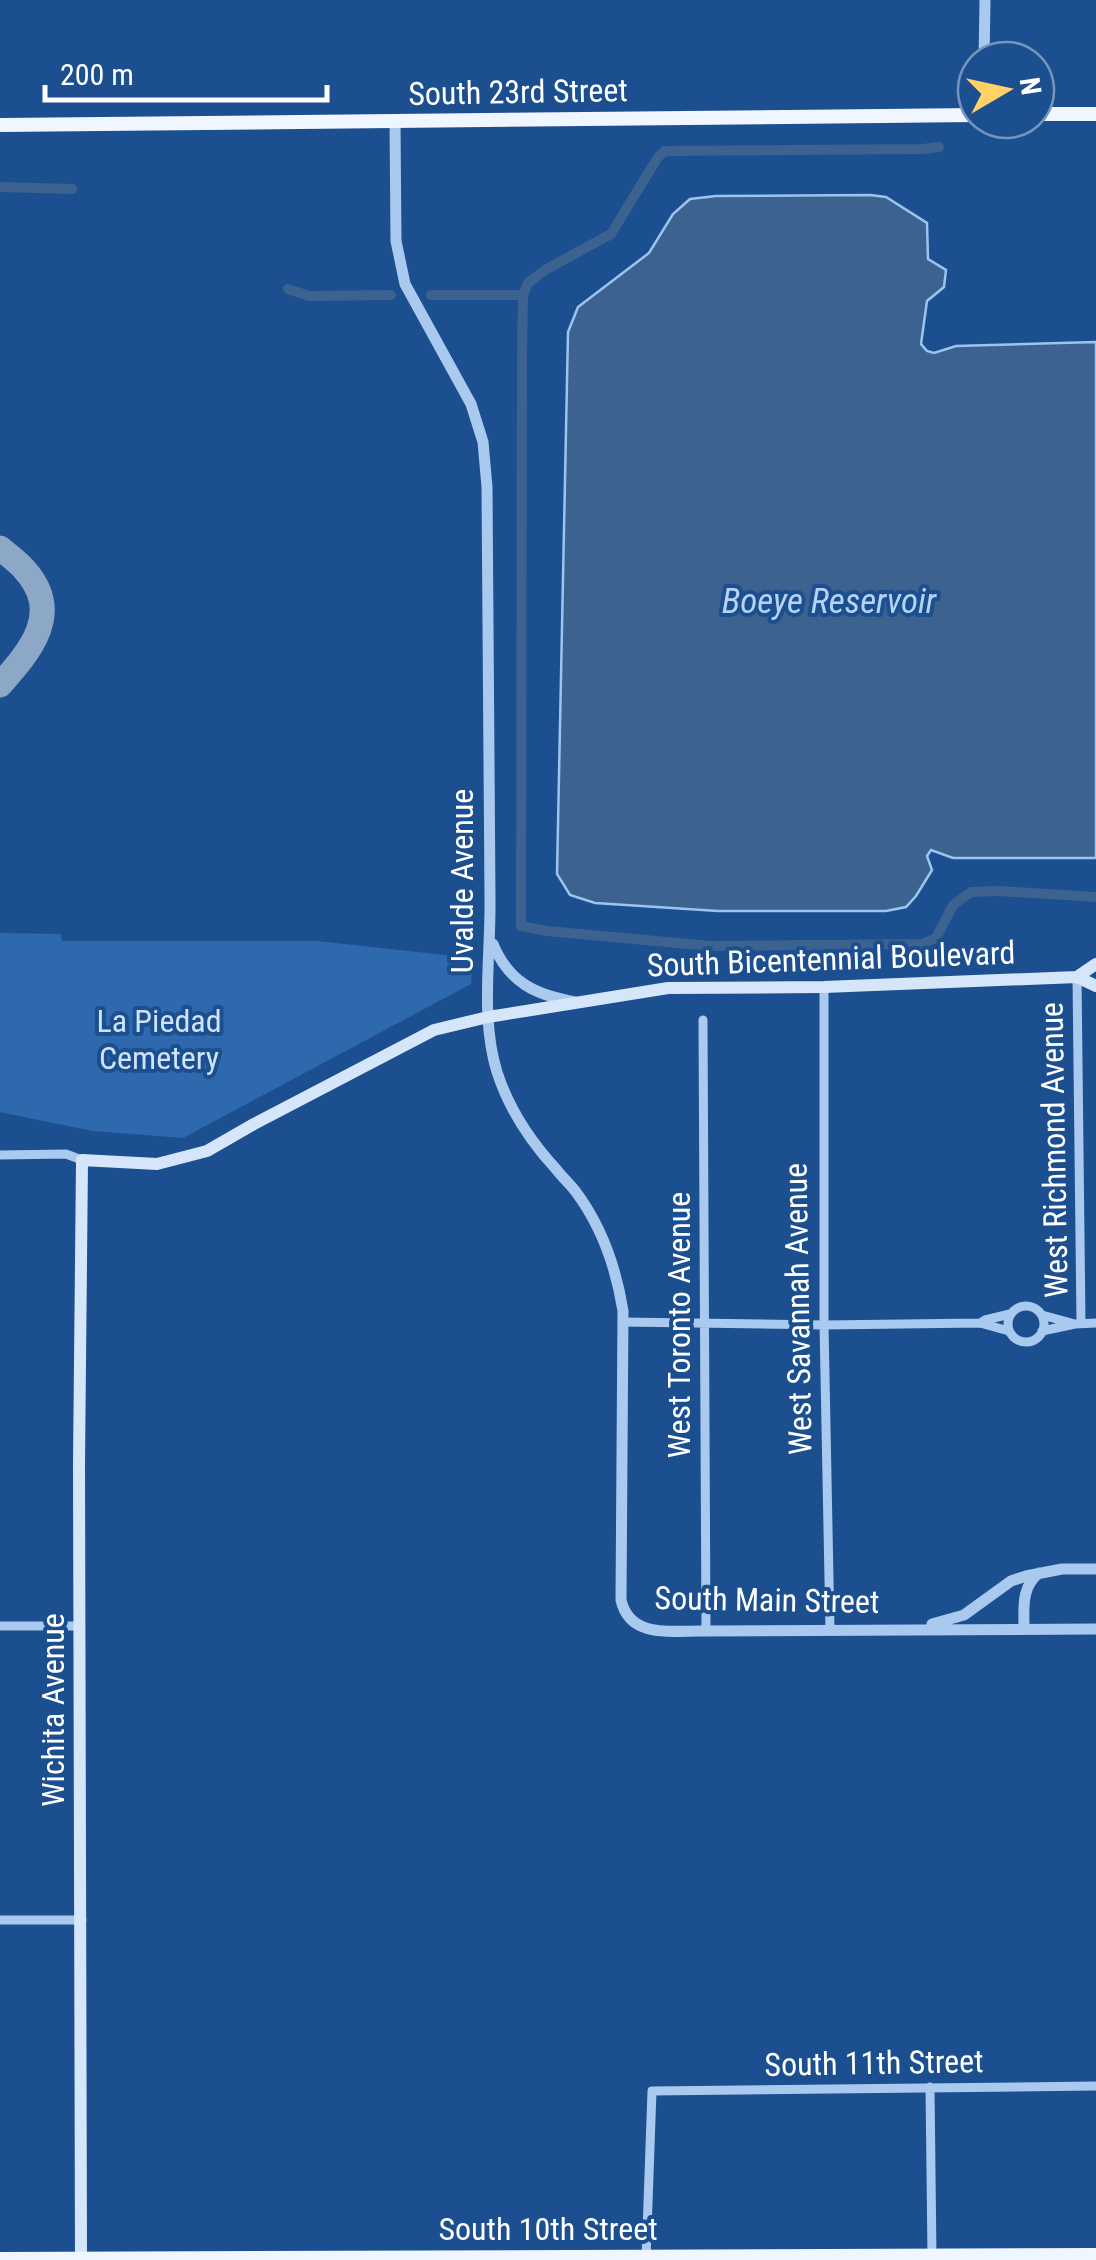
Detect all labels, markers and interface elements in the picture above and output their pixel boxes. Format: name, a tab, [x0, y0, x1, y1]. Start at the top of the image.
scale bar	[45, 40, 328, 102]
north arrow	[956, 40, 1056, 140]
text: 200 m	[60, 57, 134, 92]
street label: South 23rd Street	[408, 71, 628, 113]
text: N	[1013, 75, 1048, 97]
water label: Boeye Reservoir	[722, 581, 937, 622]
street label: Uvalde Avenue	[443, 789, 481, 973]
street label: South Bicentennial Boulevard	[646, 934, 1016, 984]
park label: La Piedad Cemetery	[96, 1002, 222, 1077]
street label: West Richmond Avenue	[1032, 1002, 1076, 1298]
street label: West Savannah Avenue	[776, 1163, 820, 1455]
street label: West Toronto Avenue	[660, 1192, 698, 1458]
street label: South Main Street	[654, 1579, 880, 1621]
street label: Wichita Avenue	[34, 1613, 72, 1807]
street label: South 11th Street	[764, 2042, 984, 2084]
street label: South 10th Street	[438, 2210, 658, 2248]

